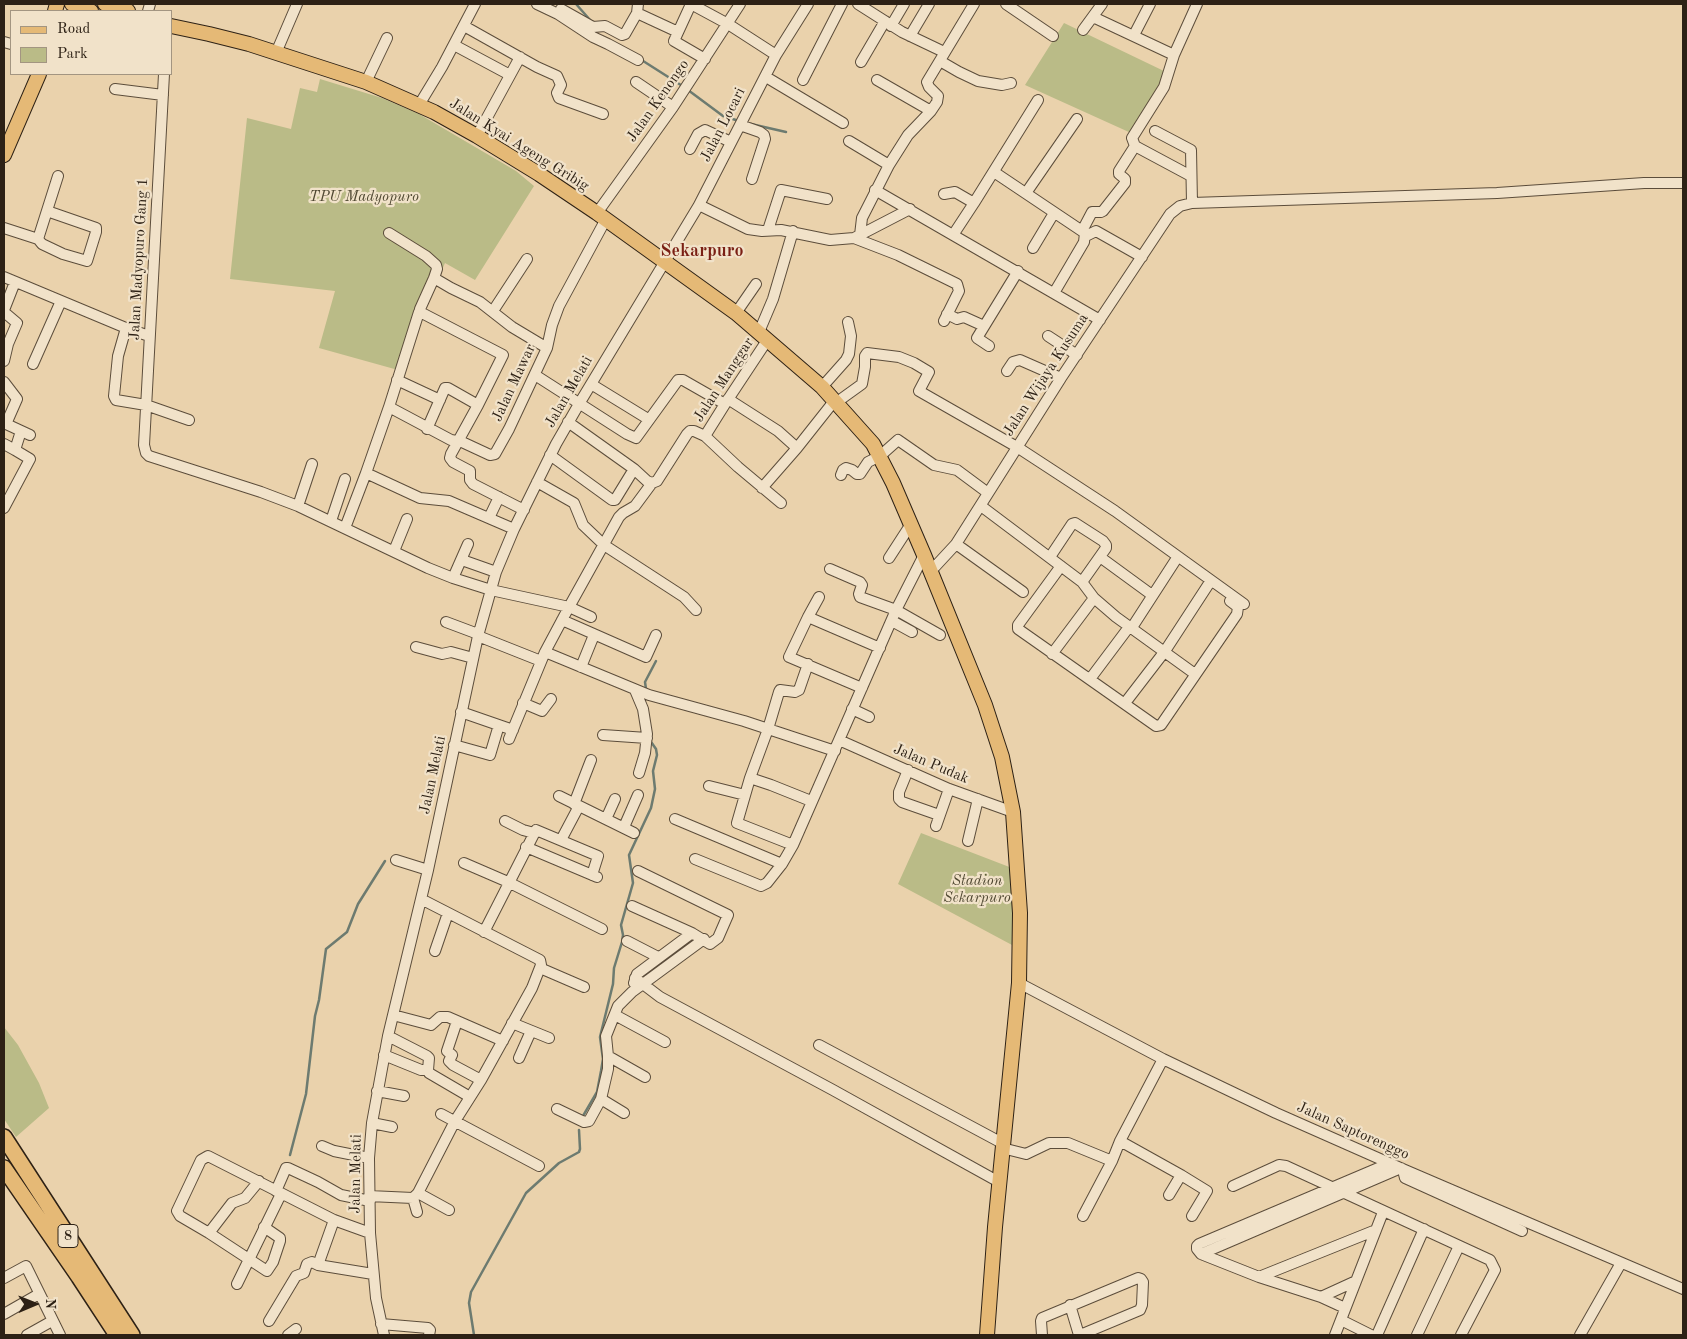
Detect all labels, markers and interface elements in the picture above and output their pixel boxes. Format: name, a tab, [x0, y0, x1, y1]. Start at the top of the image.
legend	[10, 10, 172, 75]
text: Road	[57, 22, 90, 37]
text: Park	[57, 47, 88, 62]
street label: Jalan Kenongo	[623, 56, 693, 146]
street label: Jalan Locari	[697, 85, 749, 165]
street label: Jalan Kyai Ageng Gribig	[446, 95, 592, 195]
street label: Jalan Madyopuro Gang 1	[126, 177, 152, 341]
park label: TPU Madyopuro	[309, 188, 419, 206]
district label: Sekarpuro	[660, 240, 744, 262]
street label: Jalan Wijaya Kusuma	[1000, 310, 1092, 440]
street label: Jalan Manggar	[690, 334, 758, 426]
street label: Jalan Mawar	[488, 341, 540, 425]
street label: Jalan Melati	[541, 353, 597, 431]
street label: Jalan Melati	[416, 734, 450, 816]
street label: Jalan Pudak	[890, 740, 972, 788]
park label: Stadion Sekarpuro	[943, 872, 1011, 907]
street label: Jalan Saptorenggo	[1294, 1098, 1412, 1164]
street label: Jalan Melati	[346, 1134, 366, 1214]
road number: 8	[58, 1224, 78, 1248]
north arrow	[10, 1279, 60, 1329]
text: N	[43, 1298, 57, 1309]

